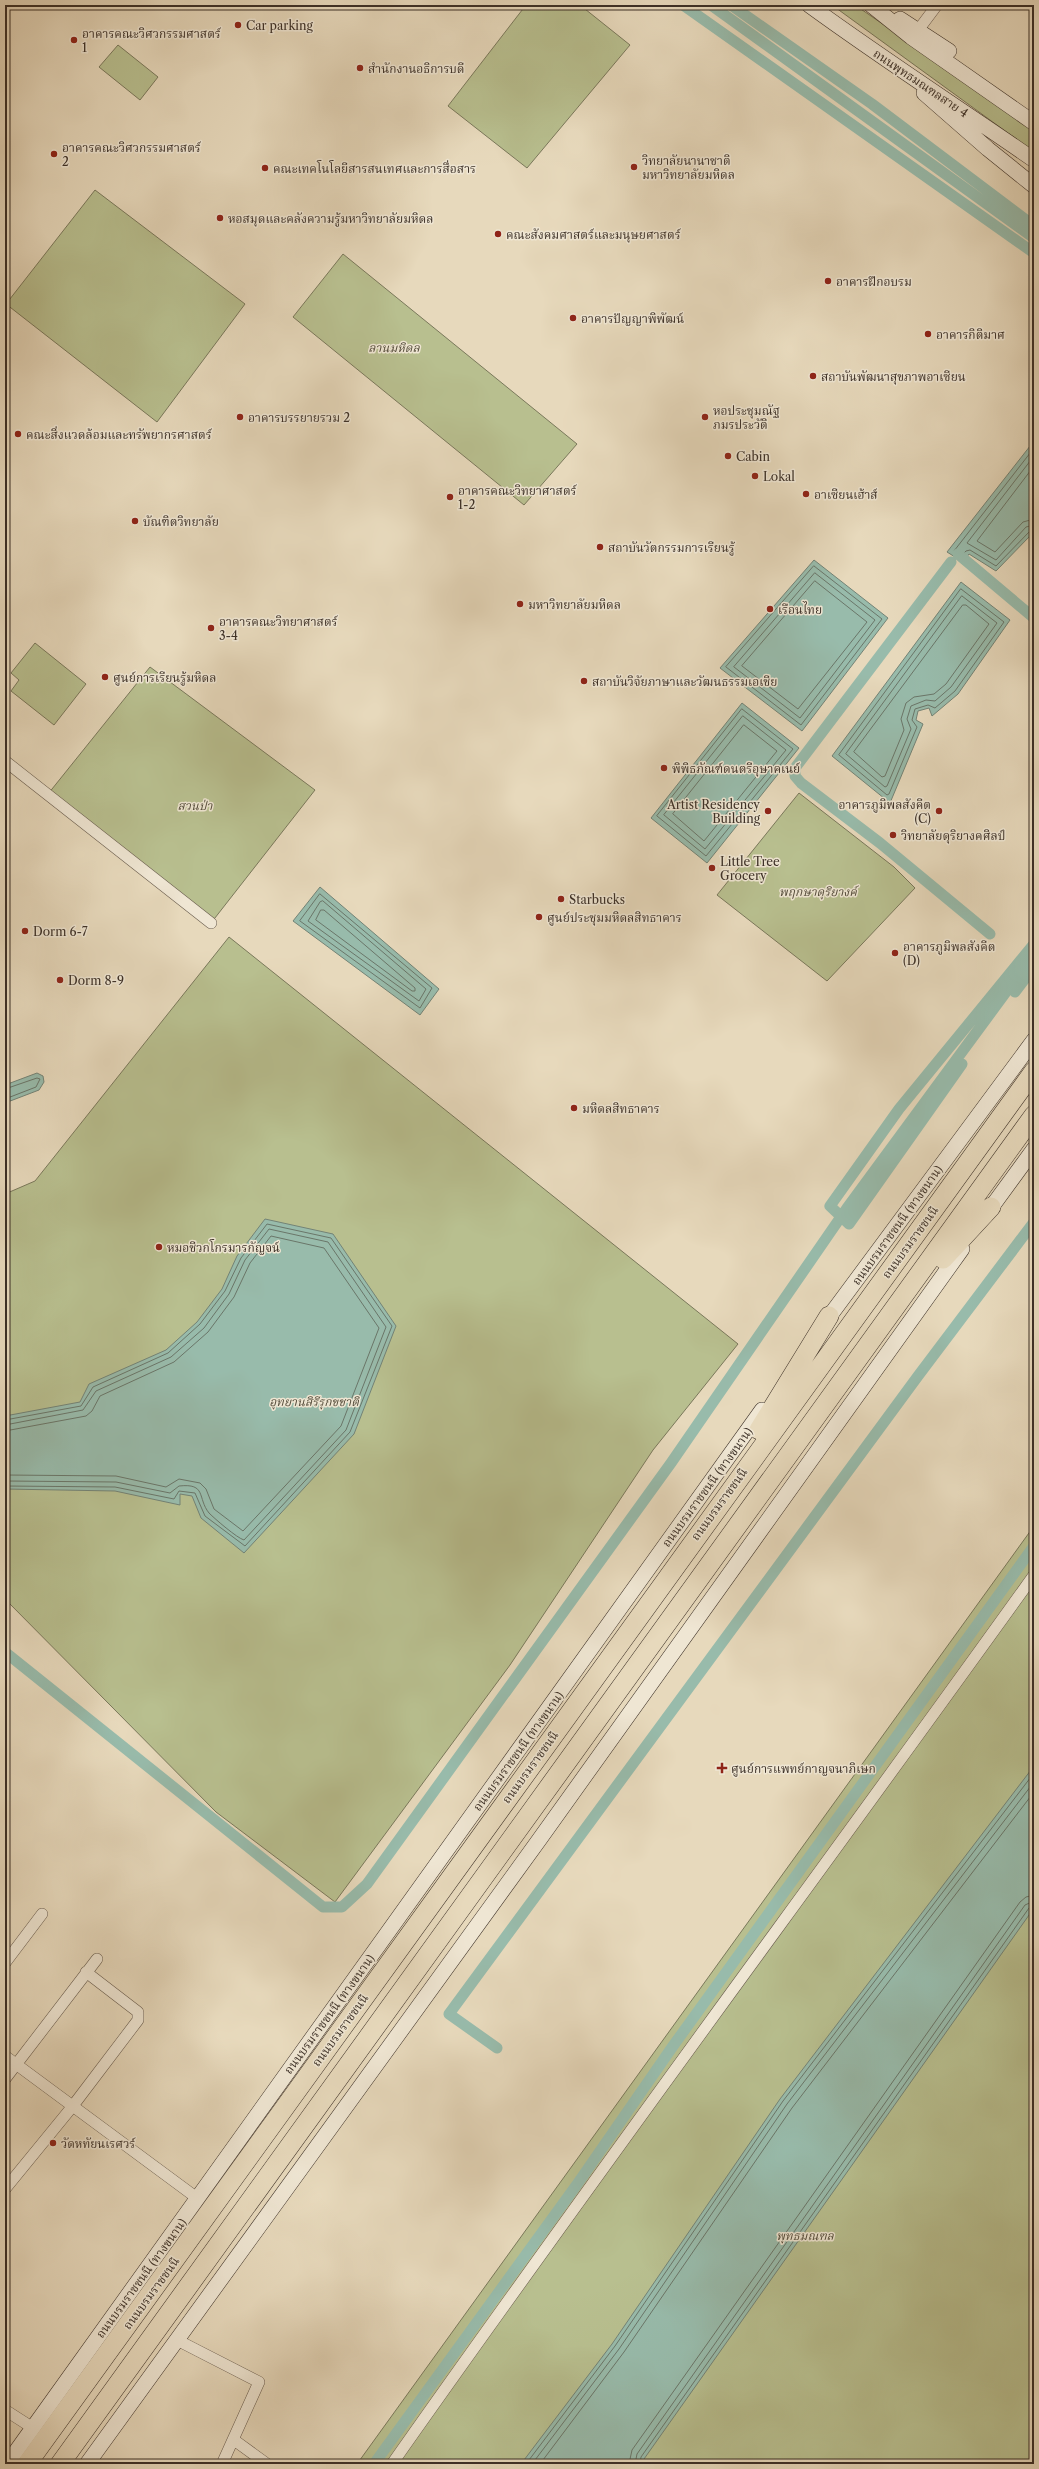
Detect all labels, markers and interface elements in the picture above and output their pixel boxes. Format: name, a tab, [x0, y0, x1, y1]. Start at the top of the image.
place label: Car parking	[246, 18, 313, 33]
marker: Car parking	[233, 20, 243, 30]
place label: อาคารคณะวิศวกรรมศาสตร์ 1	[82, 26, 221, 55]
marker: อาคารคณะวิศวกรรมศาสตร์ 1	[69, 35, 79, 45]
street label: ถนนพุทธมณฑลสาย 4	[870, 46, 971, 121]
place label: สำนักงานอธิการบดี	[368, 61, 465, 76]
marker: สำนักงานอธิการบดี	[355, 63, 365, 73]
place label: อาคารคณะวิศวกรรมศาสตร์ 2	[62, 140, 201, 169]
marker: อาคารคณะวิศวกรรมศาสตร์ 2	[49, 149, 59, 159]
place label: วิทยาลัยนานาชาติ มหาวิทยาลัยมหิดล	[642, 153, 735, 182]
place label: คณะเทคโนโลยีสารสนเทศและการสื่อสาร	[273, 160, 476, 176]
marker: วิทยาลัยนานาชาติ มหาวิทยาลัยมหิดล	[629, 162, 639, 172]
marker: คณะเทคโนโลยีสารสนเทศและการสื่อสาร	[260, 163, 270, 173]
place label: หอสมุดและคลังความรู้มหาวิทยาลัยมหิดล	[228, 211, 433, 227]
marker: หอสมุดและคลังความรู้มหาวิทยาลัยมหิดล	[215, 213, 225, 223]
place label: คณะสังคมศาสตร์และมนุษยศาสตร์	[506, 227, 681, 243]
marker: คณะสังคมศาสตร์และมนุษยศาสตร์	[493, 229, 503, 239]
place label: อาคารฝึกอบรม	[836, 274, 912, 289]
marker: อาคารฝึกอบรม	[823, 276, 833, 286]
place label: อาคารปัญญาพิพัฒน์	[581, 311, 684, 326]
marker: อาคารปัญญาพิพัฒน์	[568, 313, 578, 323]
place label: อาคารกิติมาศ	[936, 327, 1005, 342]
marker: อาคารกิติมาศ	[923, 329, 933, 339]
park label: ลานมหิดล	[368, 340, 420, 355]
place label: สถาบันพัฒนาสุขภาพอาเซียน	[821, 369, 966, 385]
marker: สถาบันพัฒนาสุขภาพอาเซียน	[808, 371, 818, 381]
place label: หอประชุมณัฐ ภมรประวัติ	[713, 403, 780, 432]
place label: อาคารบรรยายรวม 2	[248, 410, 350, 425]
marker: อาคารบรรยายรวม 2	[235, 412, 245, 422]
marker: หอประชุมณัฐ ภมรประวัติ	[700, 412, 710, 422]
place label: คณะสิ่งแวดล้อมและทรัพยากรศาสตร์	[26, 426, 212, 442]
marker: คณะสิ่งแวดล้อมและทรัพยากรศาสตร์	[13, 429, 23, 439]
place label: Cabin	[736, 449, 770, 464]
marker: Cabin	[723, 451, 733, 461]
place label: Lokal	[763, 469, 795, 484]
marker: Lokal	[750, 471, 760, 481]
place label: อาคารคณะวิทยาศาสตร์ 1-2	[458, 483, 577, 512]
place label: อาเซียนเฮ้าส์	[814, 487, 878, 502]
marker: อาเซียนเฮ้าส์	[801, 489, 811, 499]
marker: อาคารคณะวิทยาศาสตร์ 1-2	[445, 492, 455, 502]
place label: บัณฑิตวิทยาลัย	[143, 514, 219, 529]
marker: บัณฑิตวิทยาลัย	[130, 516, 140, 526]
place label: สถาบันวัตกรรมการเรียนรู้	[608, 540, 735, 556]
marker: สถาบันวัตกรรมการเรียนรู้	[595, 542, 605, 552]
place label: มหาวิทยาลัยมหิดล	[528, 597, 621, 612]
marker: มหาวิทยาลัยมหิดล	[515, 599, 525, 609]
place label: เรือนไทย	[778, 601, 822, 617]
marker: เรือนไทย	[765, 604, 775, 614]
place label: อาคารคณะวิทยาศาสตร์ 3-4	[219, 614, 338, 643]
marker: อาคารคณะวิทยาศาสตร์ 3-4	[206, 623, 216, 633]
place label: ศูนย์การเรียนรู้มหิดล	[113, 670, 216, 686]
marker: ศูนย์การเรียนรู้มหิดล	[100, 672, 110, 682]
place label: สถาบันวิจัยภาษาและวัฒนธรรมเอเชีย	[592, 674, 777, 689]
marker: สถาบันวิจัยภาษาและวัฒนธรรมเอเชีย	[579, 676, 589, 686]
place label: พิพิธภัณฑ์ดนตรีอุษาคเนย์	[672, 761, 800, 777]
marker: พิพิธภัณฑ์ดนตรีอุษาคเนย์	[659, 763, 669, 773]
place label: Artist Residency Building	[666, 797, 761, 826]
place label: อาคารภูมิพลสังคีต (C)	[839, 797, 931, 826]
park label: สวนป่า	[177, 798, 214, 813]
marker: Artist Residency Building	[763, 806, 773, 816]
marker: อาคารภูมิพลสังคีต (C)	[934, 806, 944, 816]
place label: วิทยาลัยดุริยางคศิลป์	[901, 828, 1005, 844]
marker: วิทยาลัยดุริยางคศิลป์	[888, 830, 898, 840]
place label: Little Tree Grocery	[720, 854, 780, 883]
marker: Little Tree Grocery	[707, 863, 717, 873]
park label: พฤกษาดุริยางค์	[779, 884, 860, 900]
place label: Starbucks	[569, 892, 625, 907]
marker: Starbucks	[556, 894, 566, 904]
place label: ศูนย์ประชุมมหิดลสิทธาคาร	[547, 910, 682, 926]
marker: ศูนย์ประชุมมหิดลสิทธาคาร	[534, 912, 544, 922]
place label: Dorm 6-7	[33, 924, 88, 939]
marker: Dorm 6-7	[20, 926, 30, 936]
place label: อาคารภูมิพลสังคีต (D)	[903, 939, 995, 968]
marker: อาคารภูมิพลสังคีต (D)	[890, 948, 900, 958]
place label: Dorm 8-9	[68, 973, 124, 988]
marker: Dorm 8-9	[55, 975, 65, 985]
place label: มหิดลสิทธาคาร	[582, 1101, 660, 1116]
marker: มหิดลสิทธาคาร	[569, 1103, 579, 1113]
street label: ถนนบรมราชชนนี (ทางขนาน)	[849, 1162, 945, 1288]
street label: ถนนบรมราชชนนี	[879, 1203, 941, 1281]
place label: หมอชีวกโกรมารกัญจน์	[167, 1239, 280, 1255]
marker: หมอชีวกโกรมารกัญจน์	[154, 1242, 164, 1252]
park label: อุทยานสิรีรุกขชาติ	[269, 1394, 360, 1410]
street label: ถนนบรมราชชนนี (ทางขนาน)	[659, 1424, 755, 1550]
street label: ถนนบรมราชชนนี	[688, 1465, 750, 1543]
street label: ถนนบรมราชชนนี (ทางขนาน)	[470, 1688, 566, 1814]
street label: ถนนบรมราชชนนี	[499, 1728, 561, 1806]
place label: ศูนย์การแพทย์กาญจนาภิเษก	[731, 1761, 876, 1777]
marker: ศูนย์การแพทย์กาญจนาภิเษก	[716, 1762, 728, 1774]
street label: ถนนบรมราชชนนี (ทางขนาน)	[281, 1951, 377, 2077]
street label: ถนนบรมราชชนนี	[309, 1991, 371, 2069]
place label: วัดหทัยนเรศวร์	[61, 2136, 136, 2151]
marker: วัดหทัยนเรศวร์	[48, 2138, 58, 2148]
street label: ถนนบรมราชชนนี (ทางขนาน)	[93, 2215, 189, 2341]
park label: พุทธมณฑล	[776, 2228, 835, 2244]
street label: ถนนบรมราชชนนี	[120, 2254, 182, 2332]

